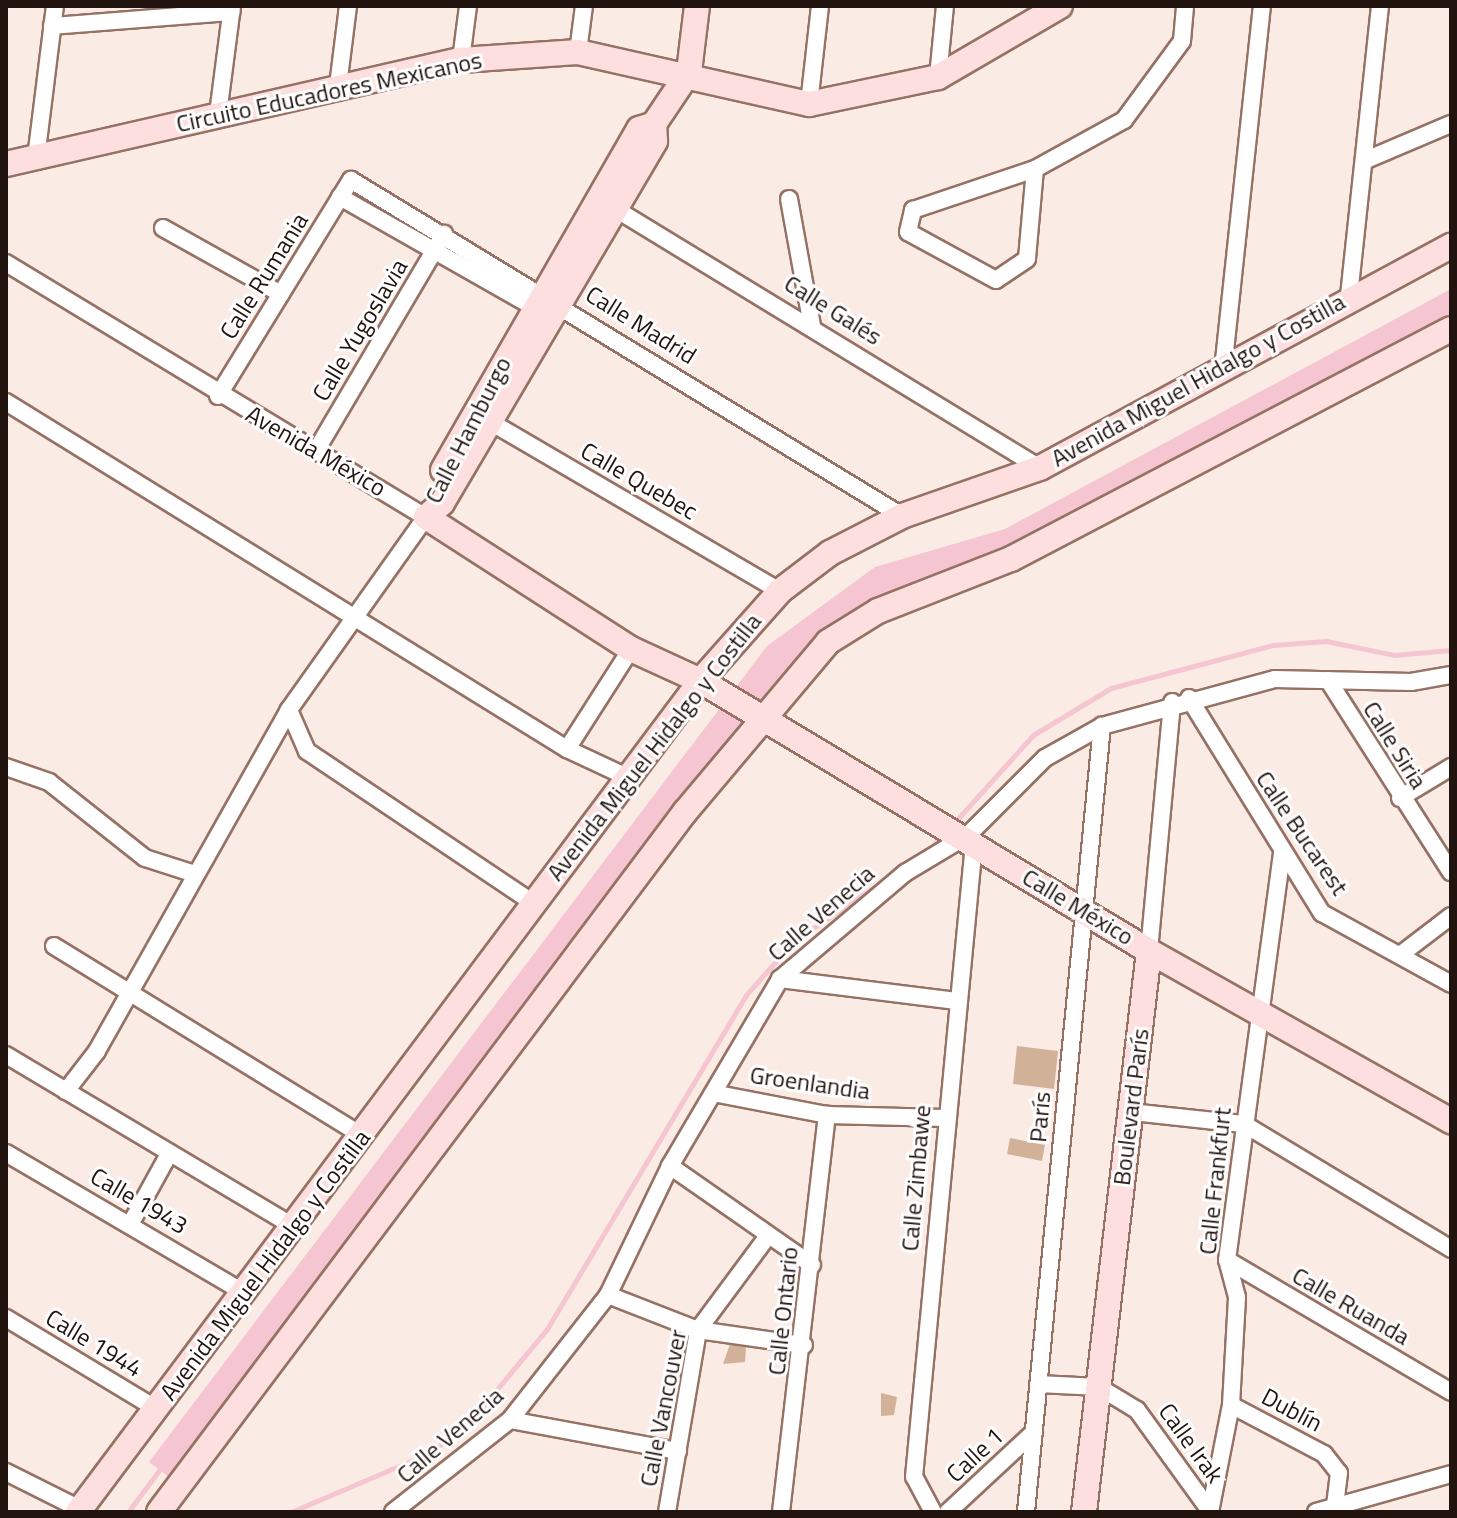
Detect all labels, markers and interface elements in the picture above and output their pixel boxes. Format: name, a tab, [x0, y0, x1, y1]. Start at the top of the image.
street label: Circuito Educadores Mexicanos	[174, 46, 484, 138]
street label: Calle Rumania	[214, 208, 314, 344]
street label: Calle Yugoslavia	[306, 254, 414, 406]
street label: Calle Galés	[779, 269, 887, 351]
street label: Calle Madrid	[580, 280, 702, 370]
street label: Avenida Miguel Hidalgo y Costilla	[1046, 287, 1350, 473]
street label: Calle Hamburgo	[419, 352, 517, 508]
street label: Avenida México	[241, 399, 391, 503]
street label: Calle Quebec	[576, 436, 702, 526]
street label: Avenida Miguel Hidalgo y Costilla	[541, 608, 767, 886]
street label: Calle Siria	[1357, 696, 1433, 794]
street label: Calle Bucarest	[1250, 766, 1354, 900]
street label: Calle Venecia	[762, 859, 880, 967]
street label: Calle México	[1017, 863, 1139, 951]
street label: Boulevard París	[1107, 1027, 1155, 1187]
street label: Groenlandia	[748, 1060, 872, 1106]
street label: París	[1023, 1090, 1057, 1144]
street label: Calle Zimbawe	[895, 1104, 937, 1252]
street label: Calle Frankfurt	[1193, 1106, 1237, 1256]
street label: Avenida Miguel Hidalgo y Costilla	[154, 1124, 376, 1406]
street label: Calle 1943	[85, 1162, 193, 1240]
street label: Calle Ontario	[762, 1245, 804, 1377]
street label: Calle Ruanda	[1287, 1261, 1415, 1351]
street label: Calle 1944	[41, 1303, 147, 1383]
street label: Calle Vancouver	[634, 1327, 692, 1489]
street label: Calle Venecia	[391, 1381, 509, 1489]
street label: Dublín	[1257, 1382, 1327, 1438]
street label: Calle Irak	[1153, 1398, 1229, 1488]
street label: Calle 1	[941, 1422, 1009, 1488]

